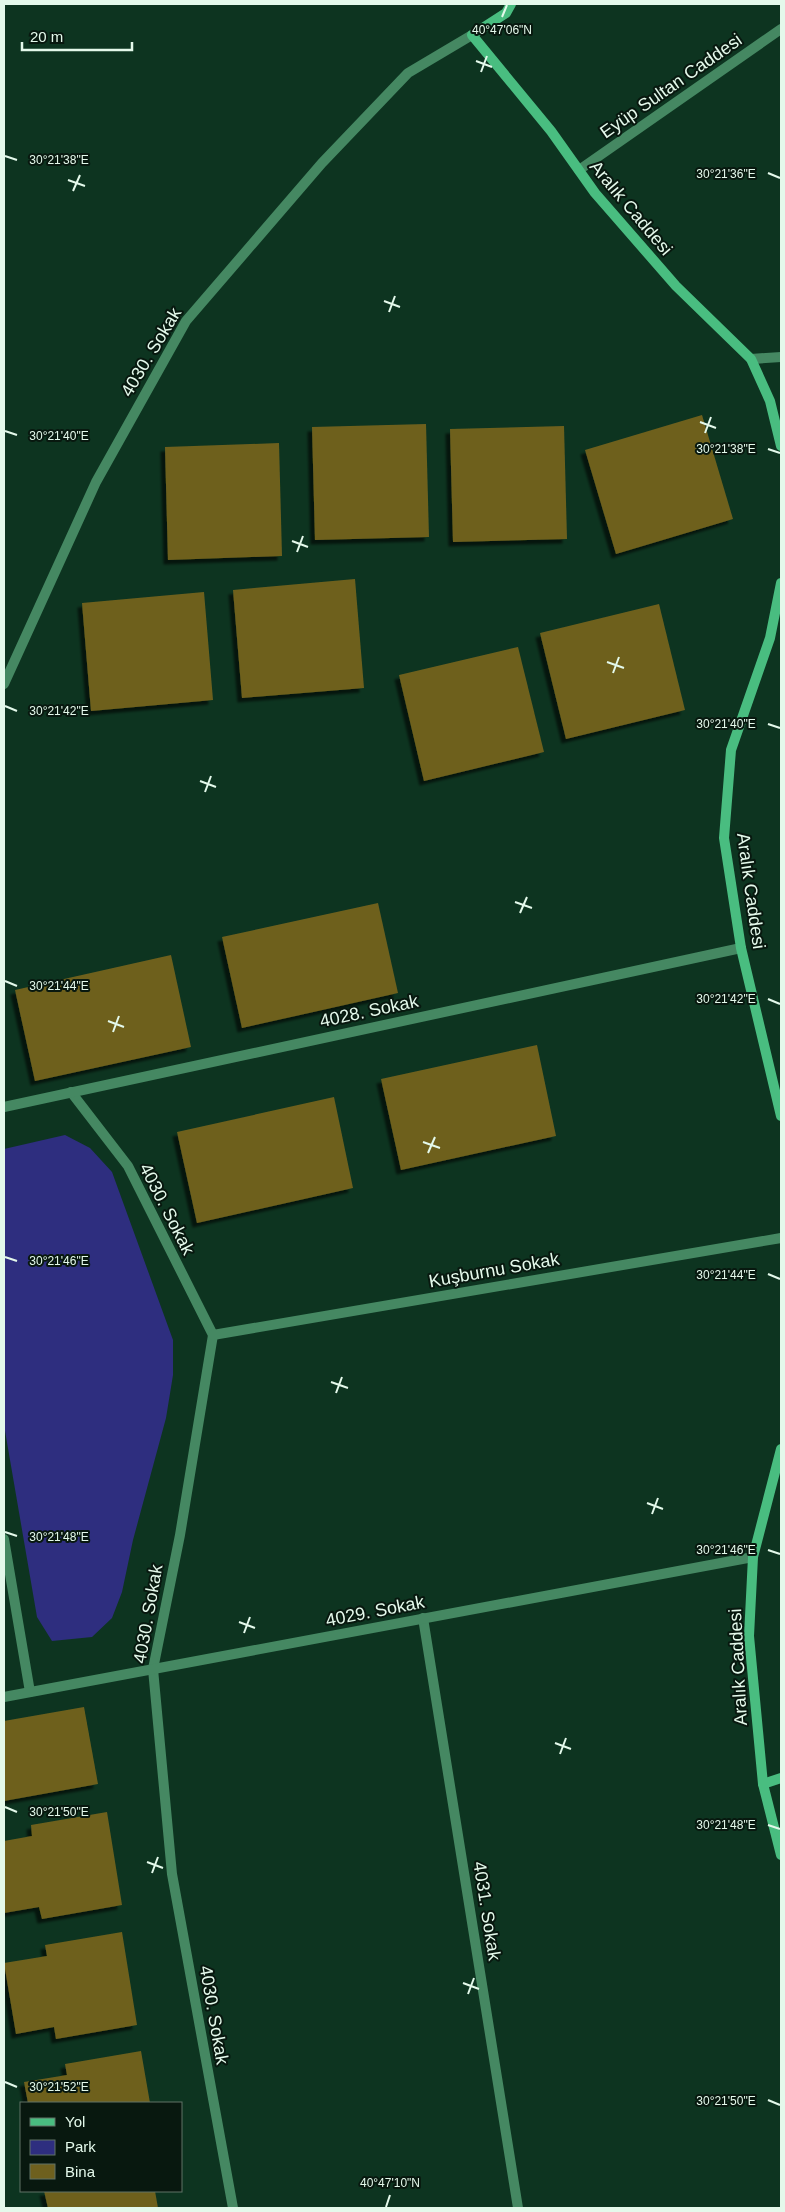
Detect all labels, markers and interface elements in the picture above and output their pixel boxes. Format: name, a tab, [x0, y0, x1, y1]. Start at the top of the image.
scale bar	[22, 20, 132, 52]
text: 40°47'06"N	[472, 23, 532, 37]
text: 20 m	[30, 28, 63, 45]
street label: Eyüp Sultan Caddesi	[596, 30, 746, 142]
text: 30°21'38"E	[29, 153, 89, 167]
street label: Aralık Caddesi	[586, 157, 676, 259]
text: 30°21'36"E	[696, 167, 756, 181]
street label: 4030. Sokak	[117, 303, 186, 400]
text: 30°21'40"E	[29, 429, 89, 443]
text: 30°21'38"E	[696, 442, 756, 456]
text: 30°21'42"E	[29, 704, 89, 718]
text: 30°21'40"E	[696, 717, 756, 731]
street label: Aralık Caddesi	[733, 832, 769, 950]
text: 30°21'44"E	[29, 979, 89, 993]
street label: 4028. Sokak	[318, 991, 421, 1031]
text: 30°21'42"E	[696, 992, 756, 1006]
street label: 4030. Sokak	[135, 1160, 199, 1259]
street label: Kuşburnu Sokak	[427, 1249, 562, 1291]
text: 30°21'46"E	[29, 1254, 89, 1268]
text: 30°21'44"E	[696, 1268, 756, 1282]
text: 30°21'48"E	[29, 1530, 89, 1544]
text: 30°21'46"E	[696, 1543, 756, 1557]
street label: 4030. Sokak	[129, 1562, 167, 1665]
street label: 4029. Sokak	[324, 1591, 427, 1630]
street label: Aralık Caddesi	[725, 1608, 751, 1726]
text: 30°21'50"E	[29, 1805, 89, 1819]
text: 30°21'48"E	[696, 1818, 756, 1832]
street label: 4031. Sokak	[469, 1860, 505, 1963]
street label: 4030. Sokak	[195, 1964, 233, 2067]
text: 30°21'52"E	[29, 2080, 89, 2094]
text: 30°21'50"E	[696, 2094, 756, 2108]
legend	[20, 2102, 182, 2192]
text: Yol	[65, 2113, 85, 2130]
text: Park	[65, 2138, 96, 2155]
text: Bina	[65, 2163, 96, 2180]
text: 40°47'10"N	[360, 2176, 420, 2190]

